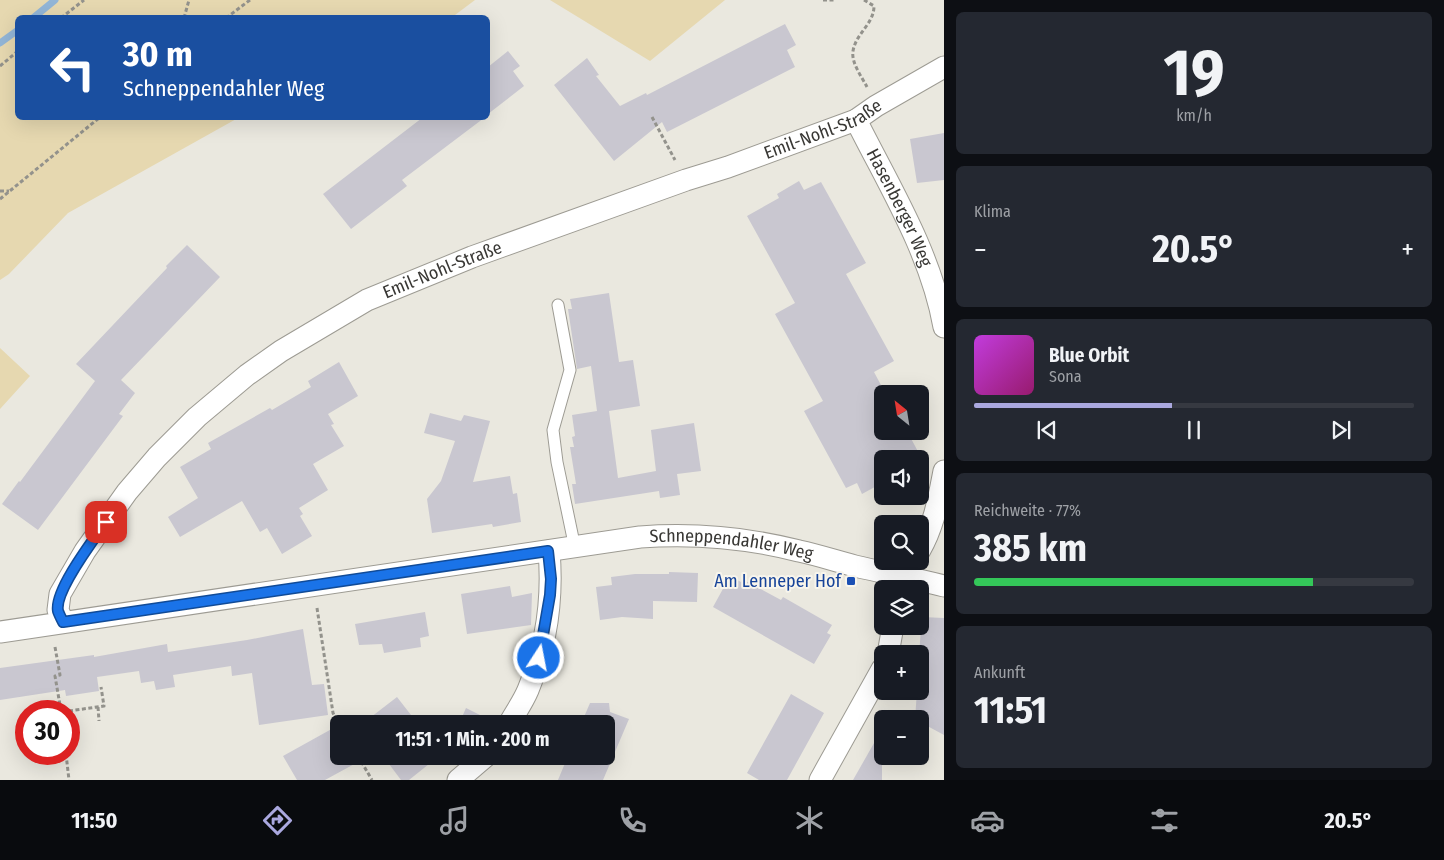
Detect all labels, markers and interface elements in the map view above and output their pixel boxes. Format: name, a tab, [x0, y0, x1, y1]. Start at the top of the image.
text: 30 m	[123, 33, 193, 75]
text: 19	[1163, 34, 1225, 112]
icon: left	[40, 35, 105, 100]
text: Schneppendahler Weg	[123, 75, 324, 102]
street label: Emil-Nohl-Straße	[761, 94, 886, 164]
text: km/h	[1176, 106, 1212, 125]
street label: Hasenberger Weg	[862, 145, 937, 270]
text: Klima	[974, 202, 1011, 221]
text: 20.5°	[1152, 226, 1236, 272]
text: −	[974, 233, 987, 266]
text: +	[1401, 233, 1414, 266]
street label: Emil-Nohl-Straße	[380, 236, 505, 303]
text: Blue Orbit	[1049, 344, 1129, 367]
text: Sona	[1049, 367, 1082, 386]
north arrow	[874, 385, 929, 440]
map controls	[874, 385, 929, 765]
icon: previous	[1033, 416, 1061, 444]
icon: pause	[1180, 416, 1208, 444]
icon: next	[1327, 416, 1355, 444]
button: sound	[874, 450, 929, 505]
pin	[85, 501, 127, 543]
text: Reichweite · 77%	[974, 501, 1081, 520]
icon: arrive	[92, 508, 120, 536]
button: search	[874, 515, 929, 570]
street label: Schneppendahler Weg	[649, 525, 816, 565]
text: 385 km	[974, 525, 1087, 571]
place label: Am Lenneper Hof	[714, 570, 842, 592]
marker: Am Lenneper Hof	[845, 575, 857, 587]
button: layers	[874, 580, 929, 635]
position arrow	[512, 631, 564, 683]
button: +	[874, 645, 929, 700]
text: Ankunft	[974, 663, 1025, 682]
text: 11:51	[974, 687, 1047, 733]
speed limit sign: 30	[15, 700, 80, 765]
button: −	[874, 710, 929, 765]
text: 11:51 · 1 Min. · 200 m	[396, 728, 549, 751]
icon: directions	[260, 803, 295, 838]
icon: music	[437, 803, 472, 838]
icon: phone	[615, 803, 650, 838]
icon: climate	[792, 803, 827, 838]
icon: car	[970, 803, 1005, 838]
icon: filters	[1147, 803, 1182, 838]
text: 11:50	[71, 807, 117, 834]
text: 20.5°	[1324, 807, 1373, 834]

